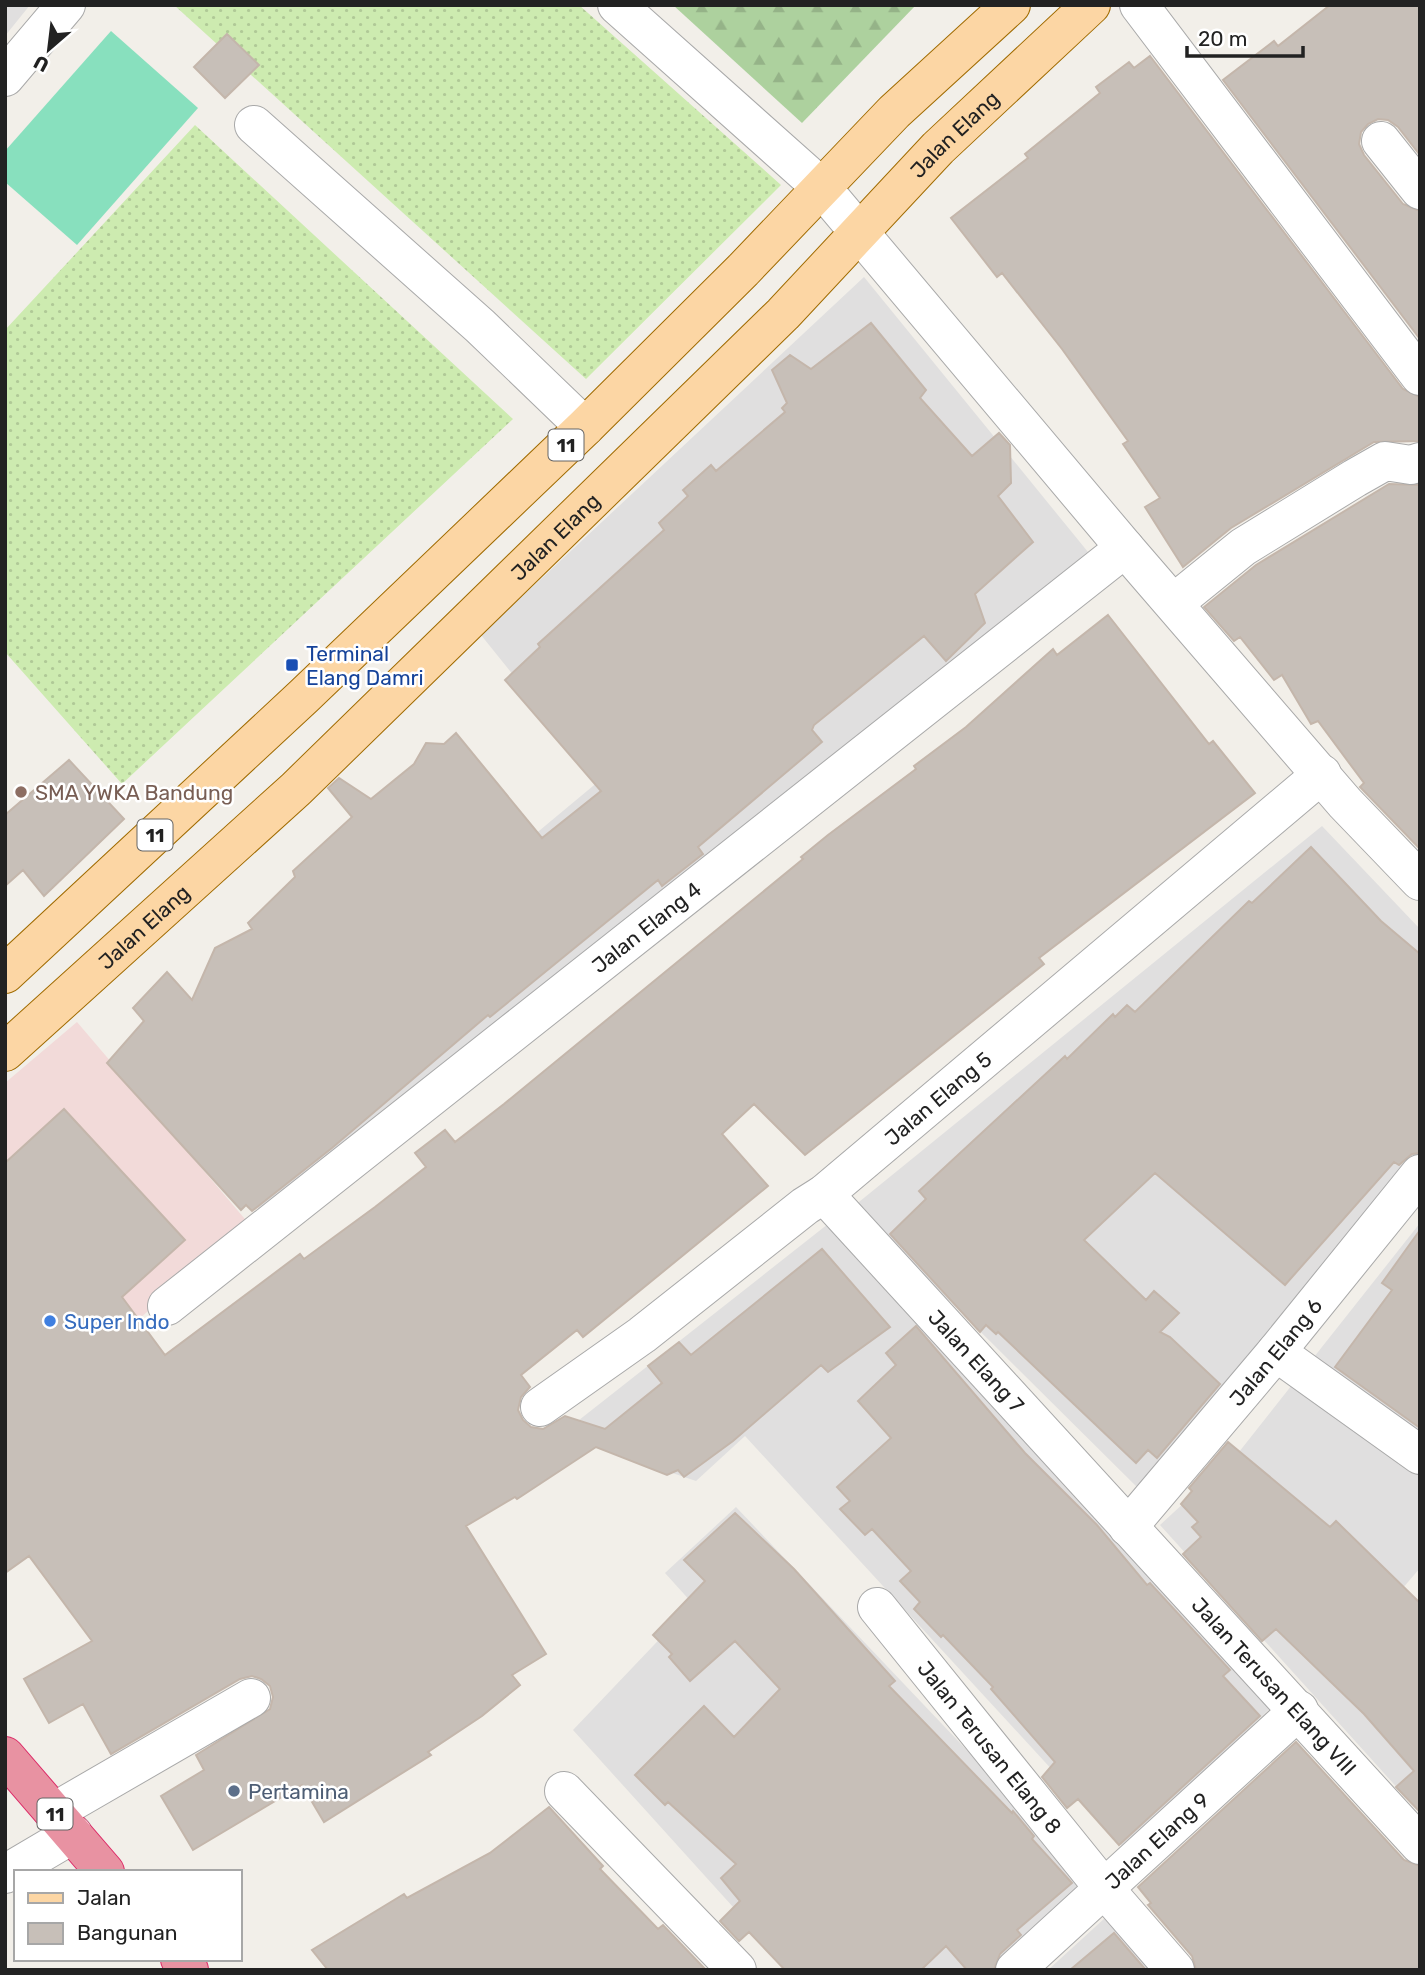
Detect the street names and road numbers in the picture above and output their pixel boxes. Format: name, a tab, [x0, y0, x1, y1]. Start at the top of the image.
street label: Jalan Elang	[904, 85, 1004, 183]
road number: 11	[548, 430, 584, 460]
street label: Jalan Elang	[505, 488, 605, 585]
road number: 11	[138, 820, 172, 850]
street label: Jalan Elang 4	[587, 876, 706, 978]
street label: Jalan Elang	[93, 879, 194, 974]
street label: Jalan Elang 5	[879, 1046, 996, 1150]
street label: Jalan Elang 6	[1224, 1293, 1327, 1411]
street label: Jalan Elang 7	[923, 1304, 1030, 1417]
street label: Jalan Terusan Elang VIII	[1187, 1592, 1362, 1780]
street label: Jalan Terusan Elang 8	[913, 1656, 1067, 1839]
street label: Jalan Elang 9	[1100, 1787, 1214, 1894]
road number: 11	[38, 1798, 72, 1830]

